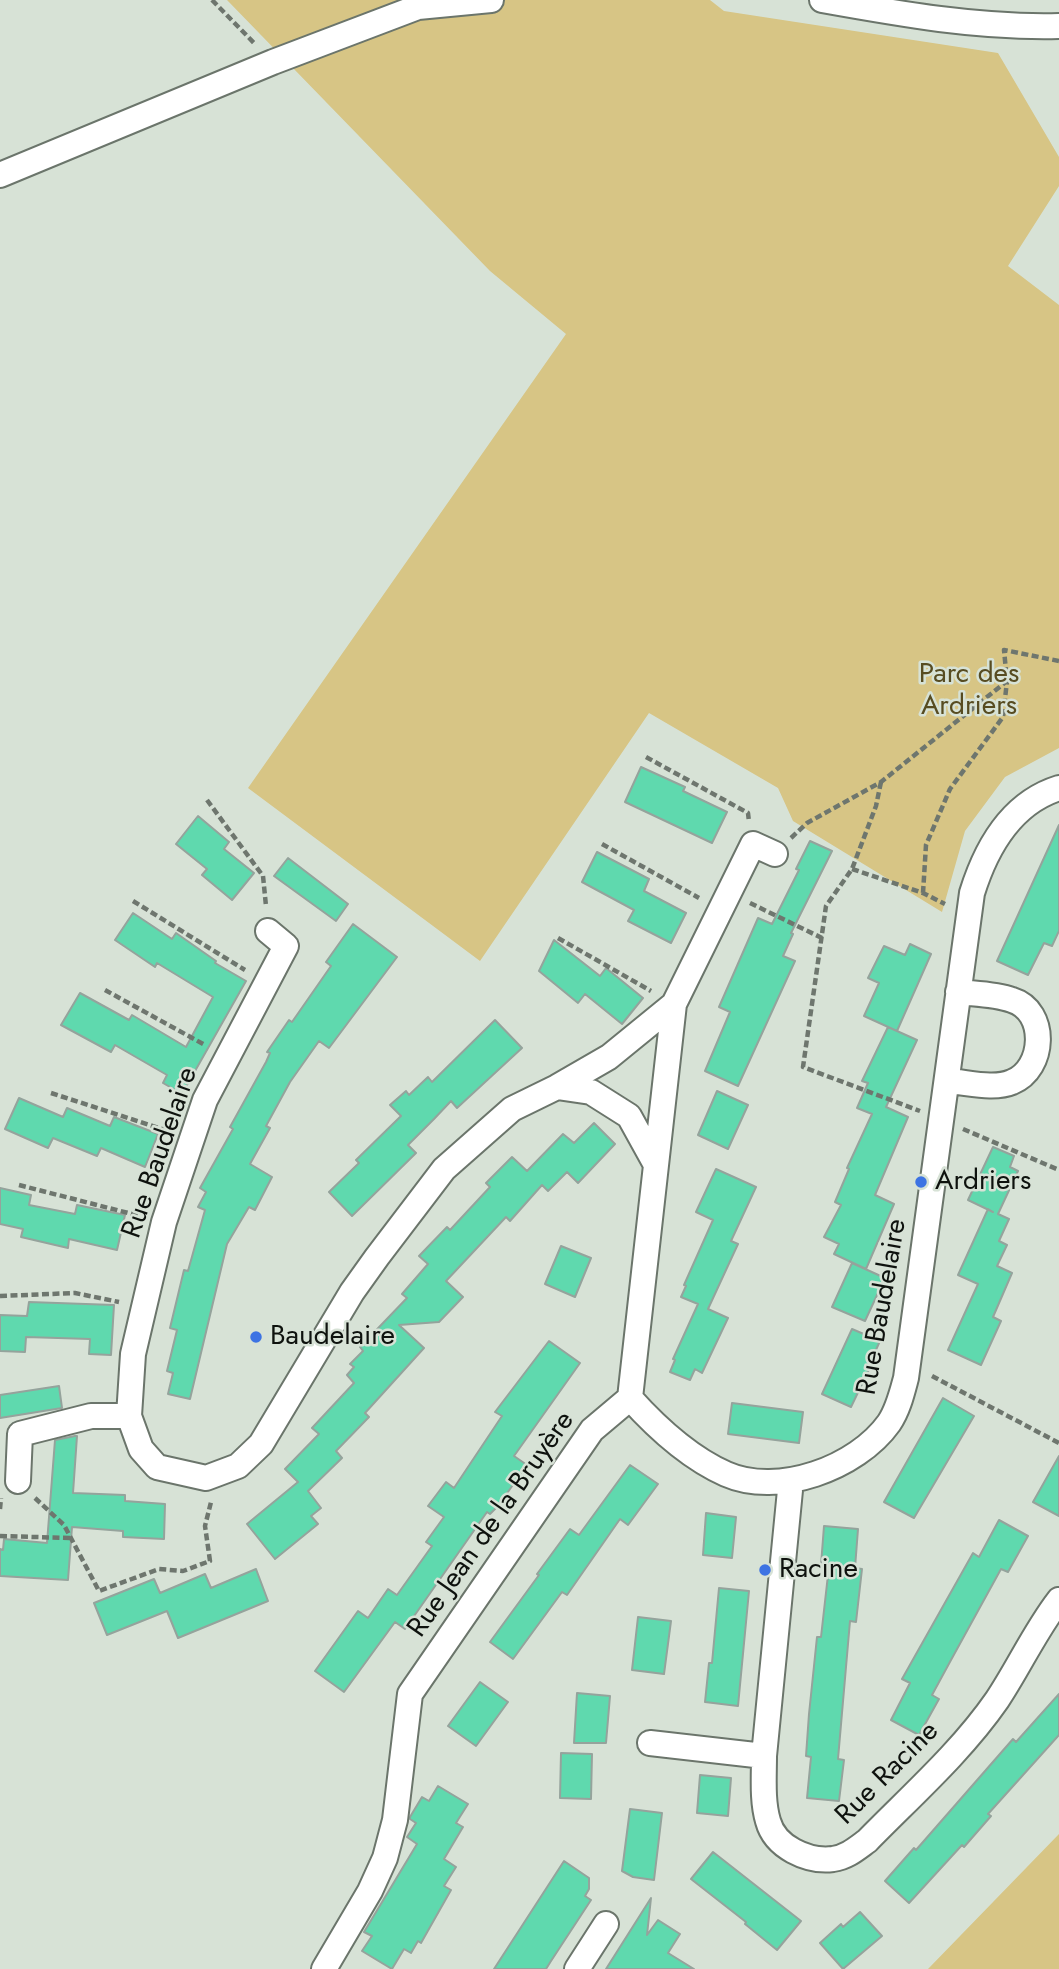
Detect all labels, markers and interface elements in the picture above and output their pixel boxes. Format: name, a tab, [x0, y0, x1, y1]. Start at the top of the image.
park label: Parc des Ardriers	[919, 658, 1019, 724]
street label: Rue Baudelaire	[116, 1063, 206, 1243]
place label: Ardriers	[935, 1165, 1031, 1199]
marker: Ardriers	[913, 1174, 929, 1190]
street label: Rue Baudelaire	[851, 1216, 915, 1398]
place label: Baudelaire	[270, 1320, 395, 1354]
marker: Baudelaire	[248, 1329, 264, 1345]
street label: Rue Jean de la Bruyère	[401, 1406, 583, 1644]
place label: Racine	[779, 1553, 858, 1587]
marker: Racine	[757, 1562, 773, 1578]
street label: Rue Racine	[829, 1715, 947, 1833]

